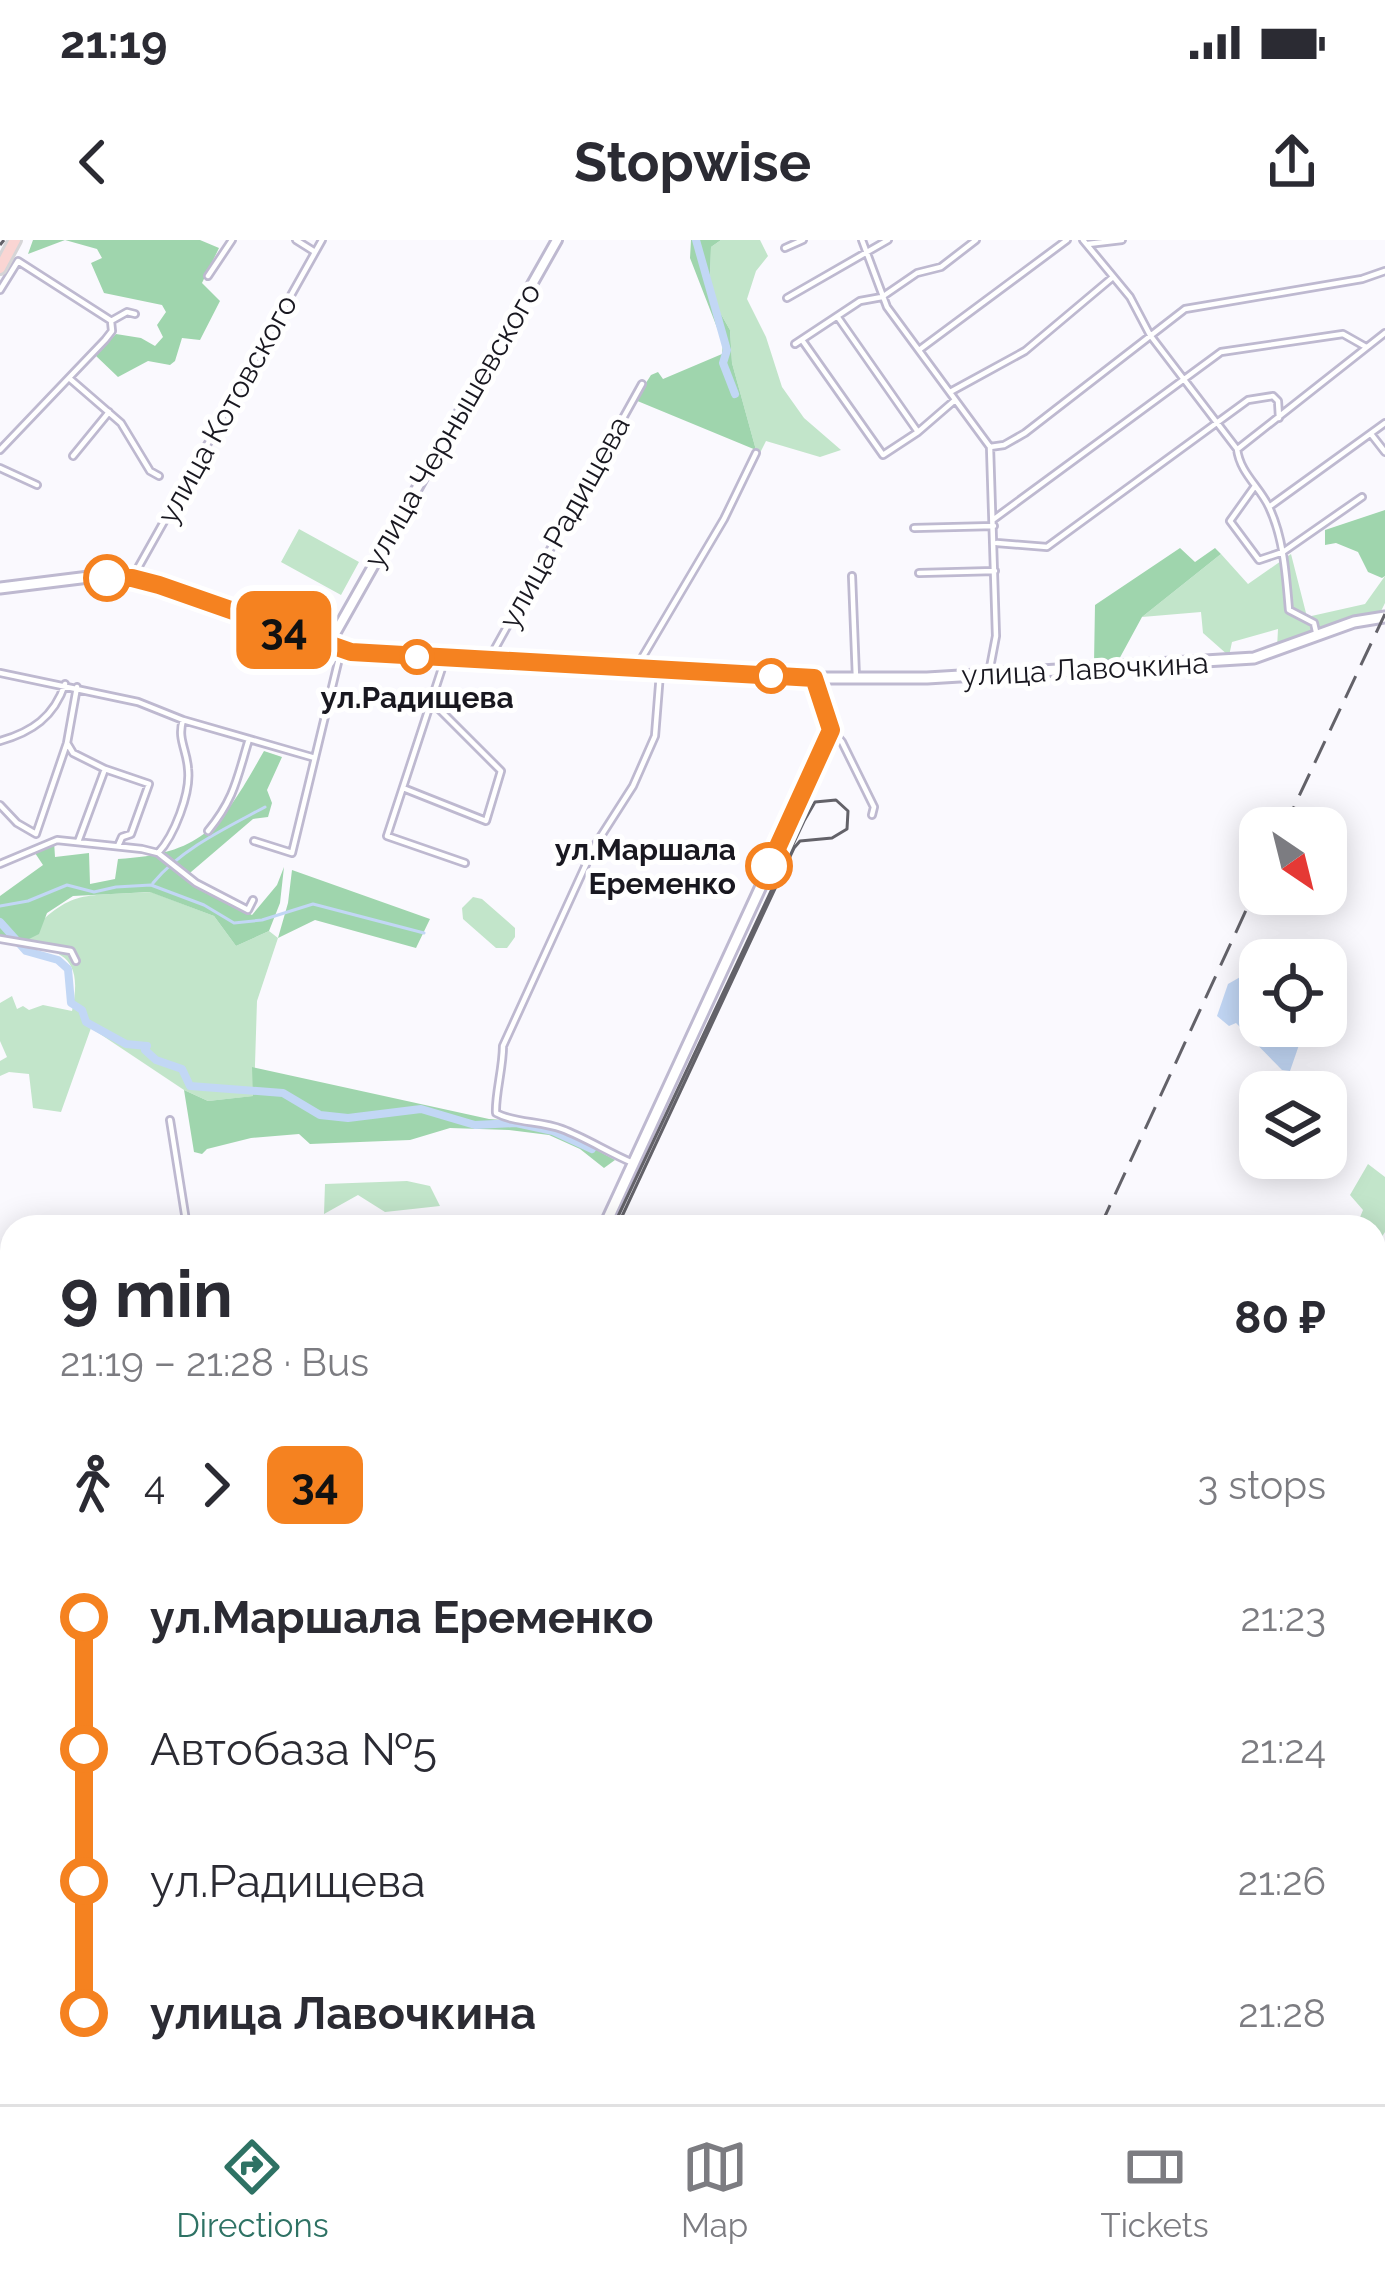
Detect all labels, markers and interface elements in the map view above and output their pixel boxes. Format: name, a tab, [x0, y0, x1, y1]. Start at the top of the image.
text: 21:19	[60, 16, 167, 69]
icon: back	[60, 129, 126, 195]
icon: share	[1259, 129, 1325, 195]
text: Stopwise	[574, 130, 811, 194]
street label: улица Чернышевского	[356, 277, 548, 573]
street label: улица Котовского	[150, 289, 304, 529]
street label: улица Радищева	[491, 410, 637, 634]
unlabelled marker	[85, 556, 129, 600]
line badge: 34	[230, 591, 338, 669]
text: 34	[260, 605, 308, 654]
marker: ул.Радищева	[401, 641, 433, 673]
street label: улица Лавочкина	[961, 645, 1209, 693]
unlabelled marker	[755, 660, 787, 692]
place label: ул.Радищева	[320, 680, 514, 715]
north arrow	[1239, 807, 1347, 915]
map controls	[1239, 807, 1347, 1179]
place label: ул.Маршала Еременко	[555, 832, 736, 901]
marker: ул.Маршала Еременко	[747, 844, 791, 888]
button: locate	[1239, 939, 1347, 1047]
button: layers	[1239, 1071, 1347, 1179]
text: 9 min	[60, 1255, 233, 1332]
text: 80 ₽	[1234, 1291, 1326, 1344]
text: 21:19 – 21:28 · Bus	[60, 1339, 369, 1385]
icon: walk	[60, 1452, 126, 1518]
icon: forward	[183, 1452, 249, 1518]
text: 34	[291, 1460, 339, 1509]
text: 4	[144, 1462, 165, 1508]
text: 3 stops	[1198, 1462, 1326, 1508]
text: ул.Маршала Еременко	[150, 1591, 654, 1644]
text: 21:23	[1241, 1594, 1326, 1640]
text: Автобаза №5	[150, 1723, 437, 1776]
text: 21:24	[1240, 1726, 1326, 1772]
text: ул.Радищева	[150, 1855, 426, 1908]
text: 21:26	[1238, 1858, 1326, 1904]
text: улица Лавочкина	[150, 1987, 536, 2040]
text: 21:28	[1238, 1990, 1326, 2036]
tab: Directions	[176, 2134, 329, 2245]
tab: Map	[681, 2134, 748, 2245]
tab: Tickets	[1101, 2134, 1209, 2245]

